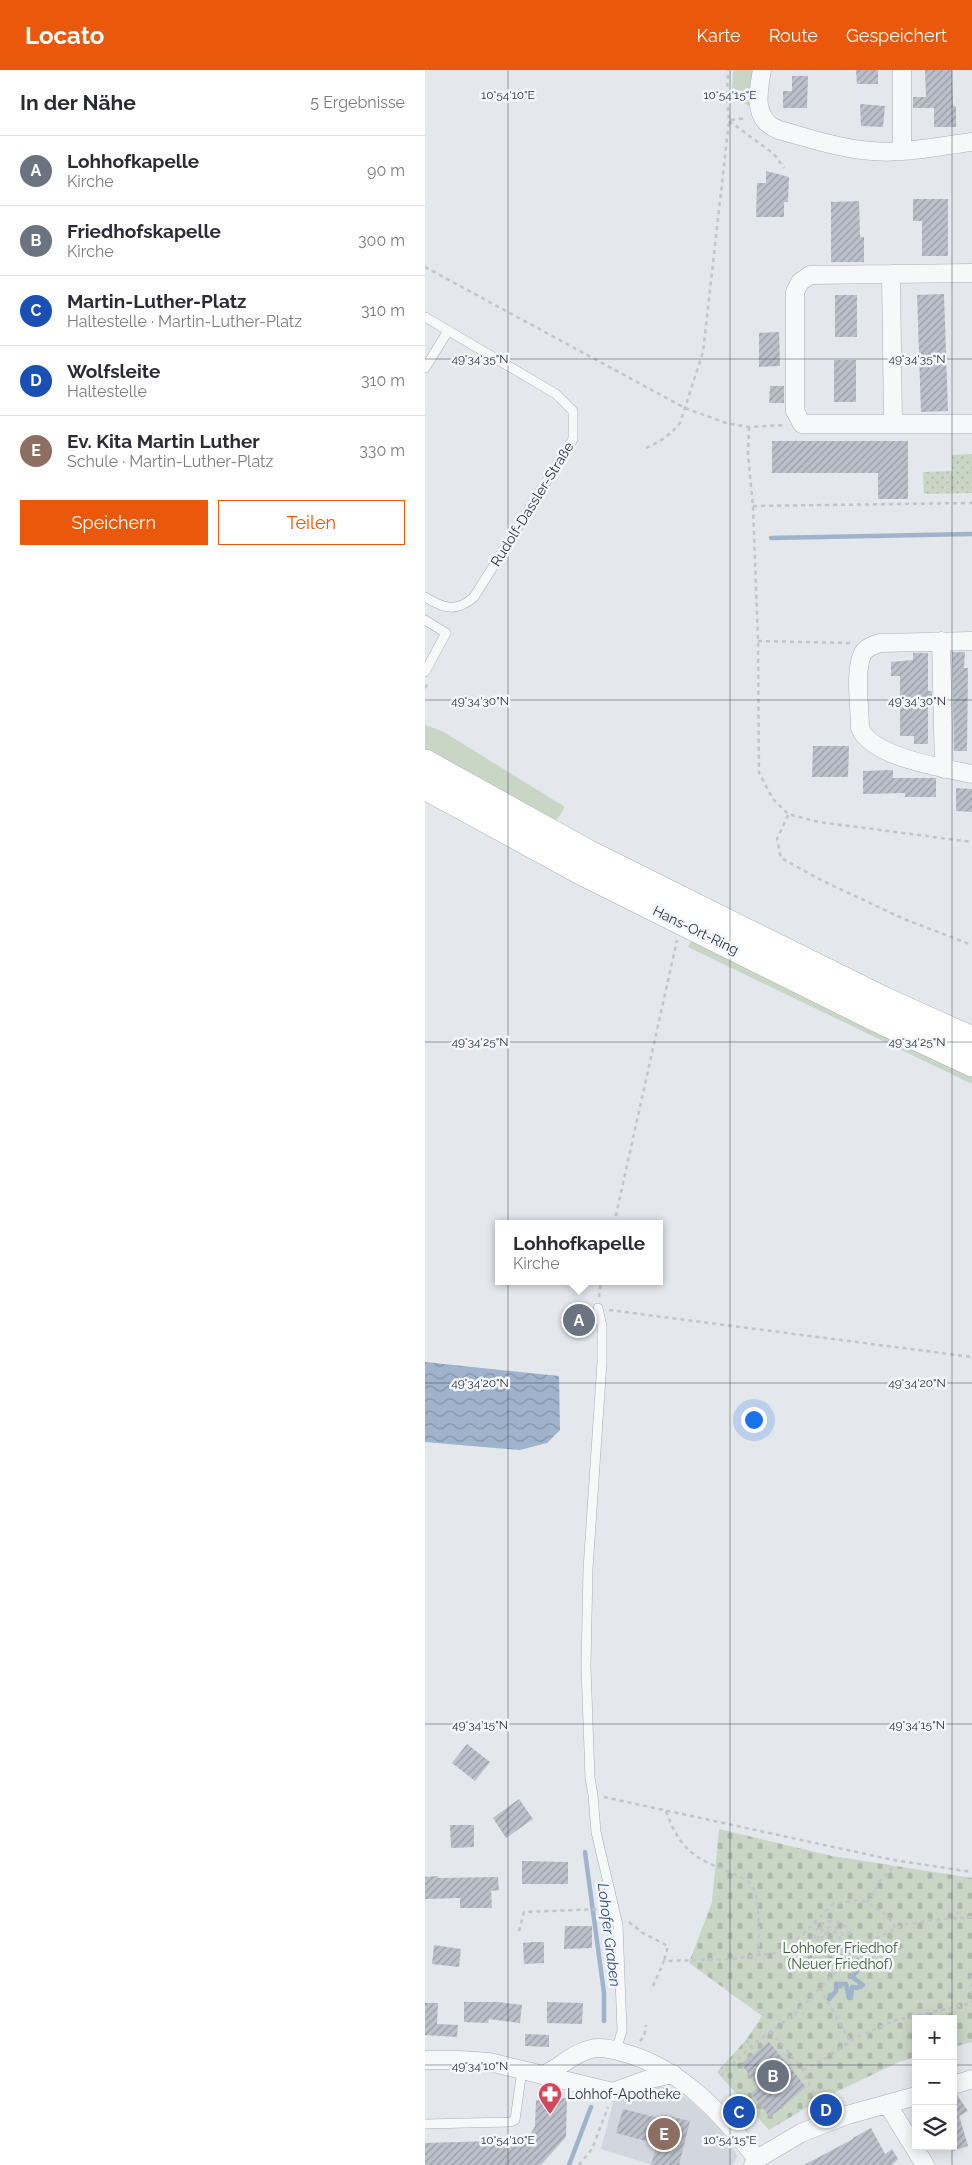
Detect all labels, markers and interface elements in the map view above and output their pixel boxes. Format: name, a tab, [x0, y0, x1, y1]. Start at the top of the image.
text: Locato	[25, 21, 104, 50]
text: Karte	[697, 25, 741, 46]
text: Route	[769, 25, 818, 46]
text: Gespeichert	[846, 25, 947, 46]
text: 10°54'10"E	[481, 88, 535, 102]
text: 10°54'15"E	[703, 88, 757, 102]
text: In der Nähe	[20, 90, 136, 115]
text: 5 Ergebnisse	[310, 93, 405, 112]
text: Lohhofkapelle	[67, 150, 199, 172]
text: A	[31, 161, 41, 180]
text: 90 m	[367, 161, 405, 180]
text: Kirche	[67, 172, 114, 191]
text: Friedhofskapelle	[67, 220, 221, 242]
text: B	[31, 231, 41, 250]
text: 300 m	[358, 231, 405, 250]
text: Kirche	[67, 242, 114, 261]
text: Martin-Luther-Platz	[67, 290, 246, 312]
text: C	[31, 301, 41, 320]
text: 310 m	[361, 301, 405, 320]
text: Haltestelle · Martin-Luther-Platz	[67, 312, 302, 331]
text: 49°34'35"N	[451, 352, 509, 366]
text: 49°34'35"N	[888, 352, 946, 366]
text: Wolfsleite	[67, 360, 160, 382]
text: D	[30, 371, 42, 390]
text: 310 m	[361, 371, 405, 390]
text: Haltestelle	[67, 382, 147, 401]
text: Ev. Kita Martin Luther	[67, 430, 260, 452]
street label: Rudolf-Dassler-Straße	[487, 439, 577, 569]
text: E	[31, 441, 41, 460]
text: 330 m	[359, 441, 405, 460]
text: Schule · Martin-Luther-Platz	[67, 452, 273, 471]
button: Speichern	[20, 500, 208, 545]
button: Teilen	[218, 500, 405, 545]
text: 49°34'30"N	[451, 694, 509, 708]
text: 49°34'30"N	[888, 694, 946, 708]
street label: Hans-Ort-Ring	[650, 902, 742, 958]
text: 49°34'25"N	[452, 1035, 508, 1049]
text: 49°34'25"N	[889, 1035, 945, 1049]
popup	[495, 1220, 663, 1285]
text: Lohhofkapelle	[513, 1232, 645, 1254]
text: Kirche	[513, 1254, 560, 1273]
pin: A	[563, 1301, 595, 1339]
text: 49°34'20"N	[451, 1376, 509, 1390]
text: 49°34'20"N	[888, 1376, 946, 1390]
your location	[741, 1407, 767, 1433]
text: 49°34'15"N	[452, 1718, 508, 1732]
text: 49°34'15"N	[889, 1718, 945, 1732]
water label: Lohofer Graben	[594, 1882, 624, 1988]
park label: Lohhofer Friedhof (Neuer Friedhof)	[782, 1940, 899, 1972]
map controls	[912, 2015, 957, 2150]
button: +	[912, 2015, 957, 2060]
pin: B	[757, 2057, 789, 2095]
text: 49°34'10"N	[452, 2059, 508, 2073]
button: −	[912, 2060, 957, 2105]
pharmacy icon: Lohhof-Apotheke	[537, 2081, 563, 2115]
place label: Lohhof-Apotheke	[567, 2086, 681, 2102]
pin: D	[810, 2091, 842, 2129]
pin: C	[723, 2093, 755, 2131]
button: layers	[912, 2105, 957, 2150]
pin: E	[648, 2115, 680, 2153]
text: 10°54'10"E	[481, 2133, 535, 2147]
text: 10°54'15"E	[703, 2133, 757, 2147]

